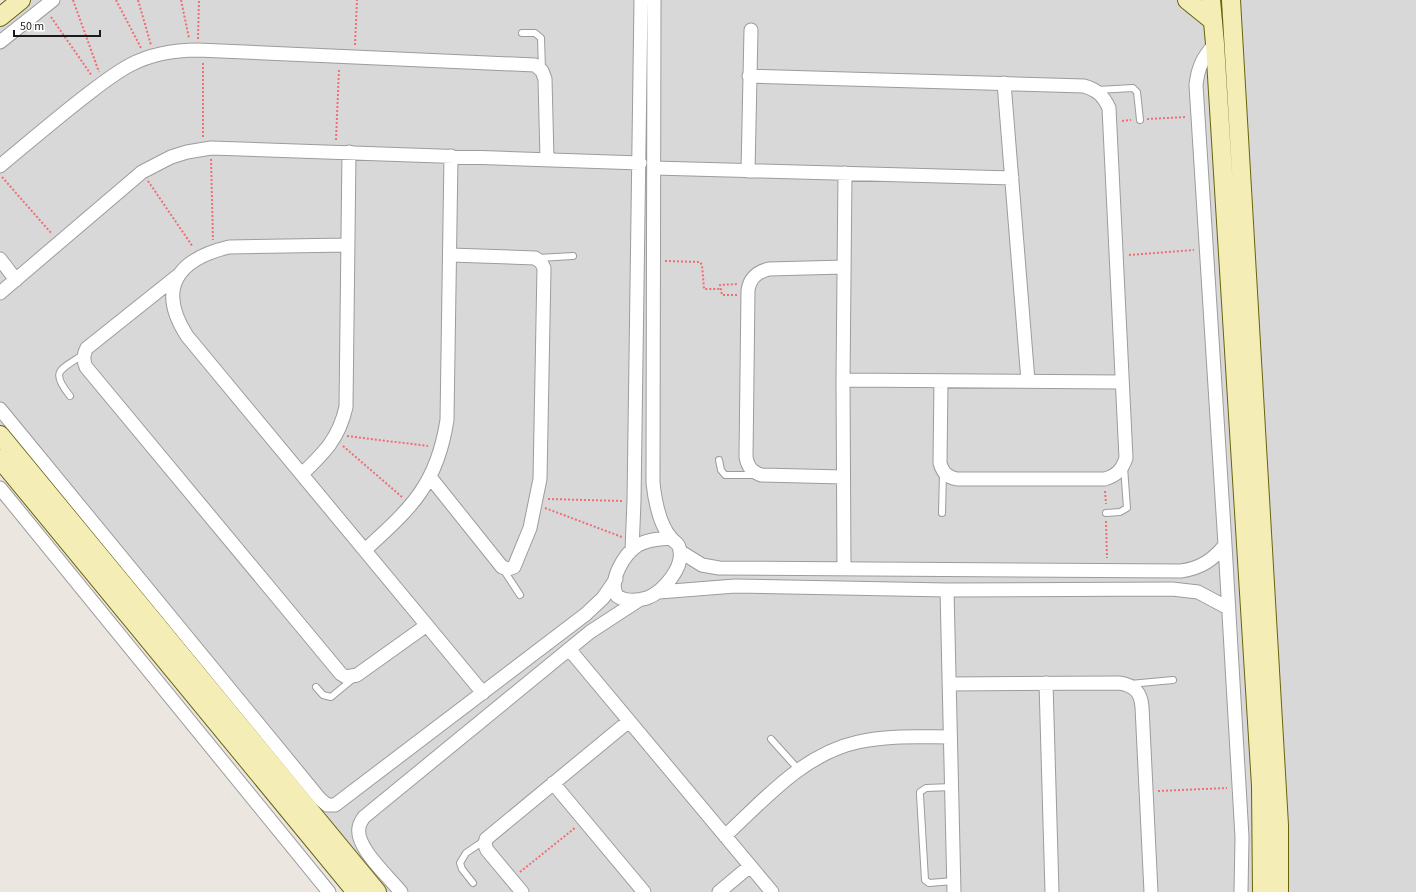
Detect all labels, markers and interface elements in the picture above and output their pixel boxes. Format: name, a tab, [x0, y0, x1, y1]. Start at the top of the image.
scale bar	[14, 12, 100, 38]
text: 50 m	[20, 18, 44, 35]

